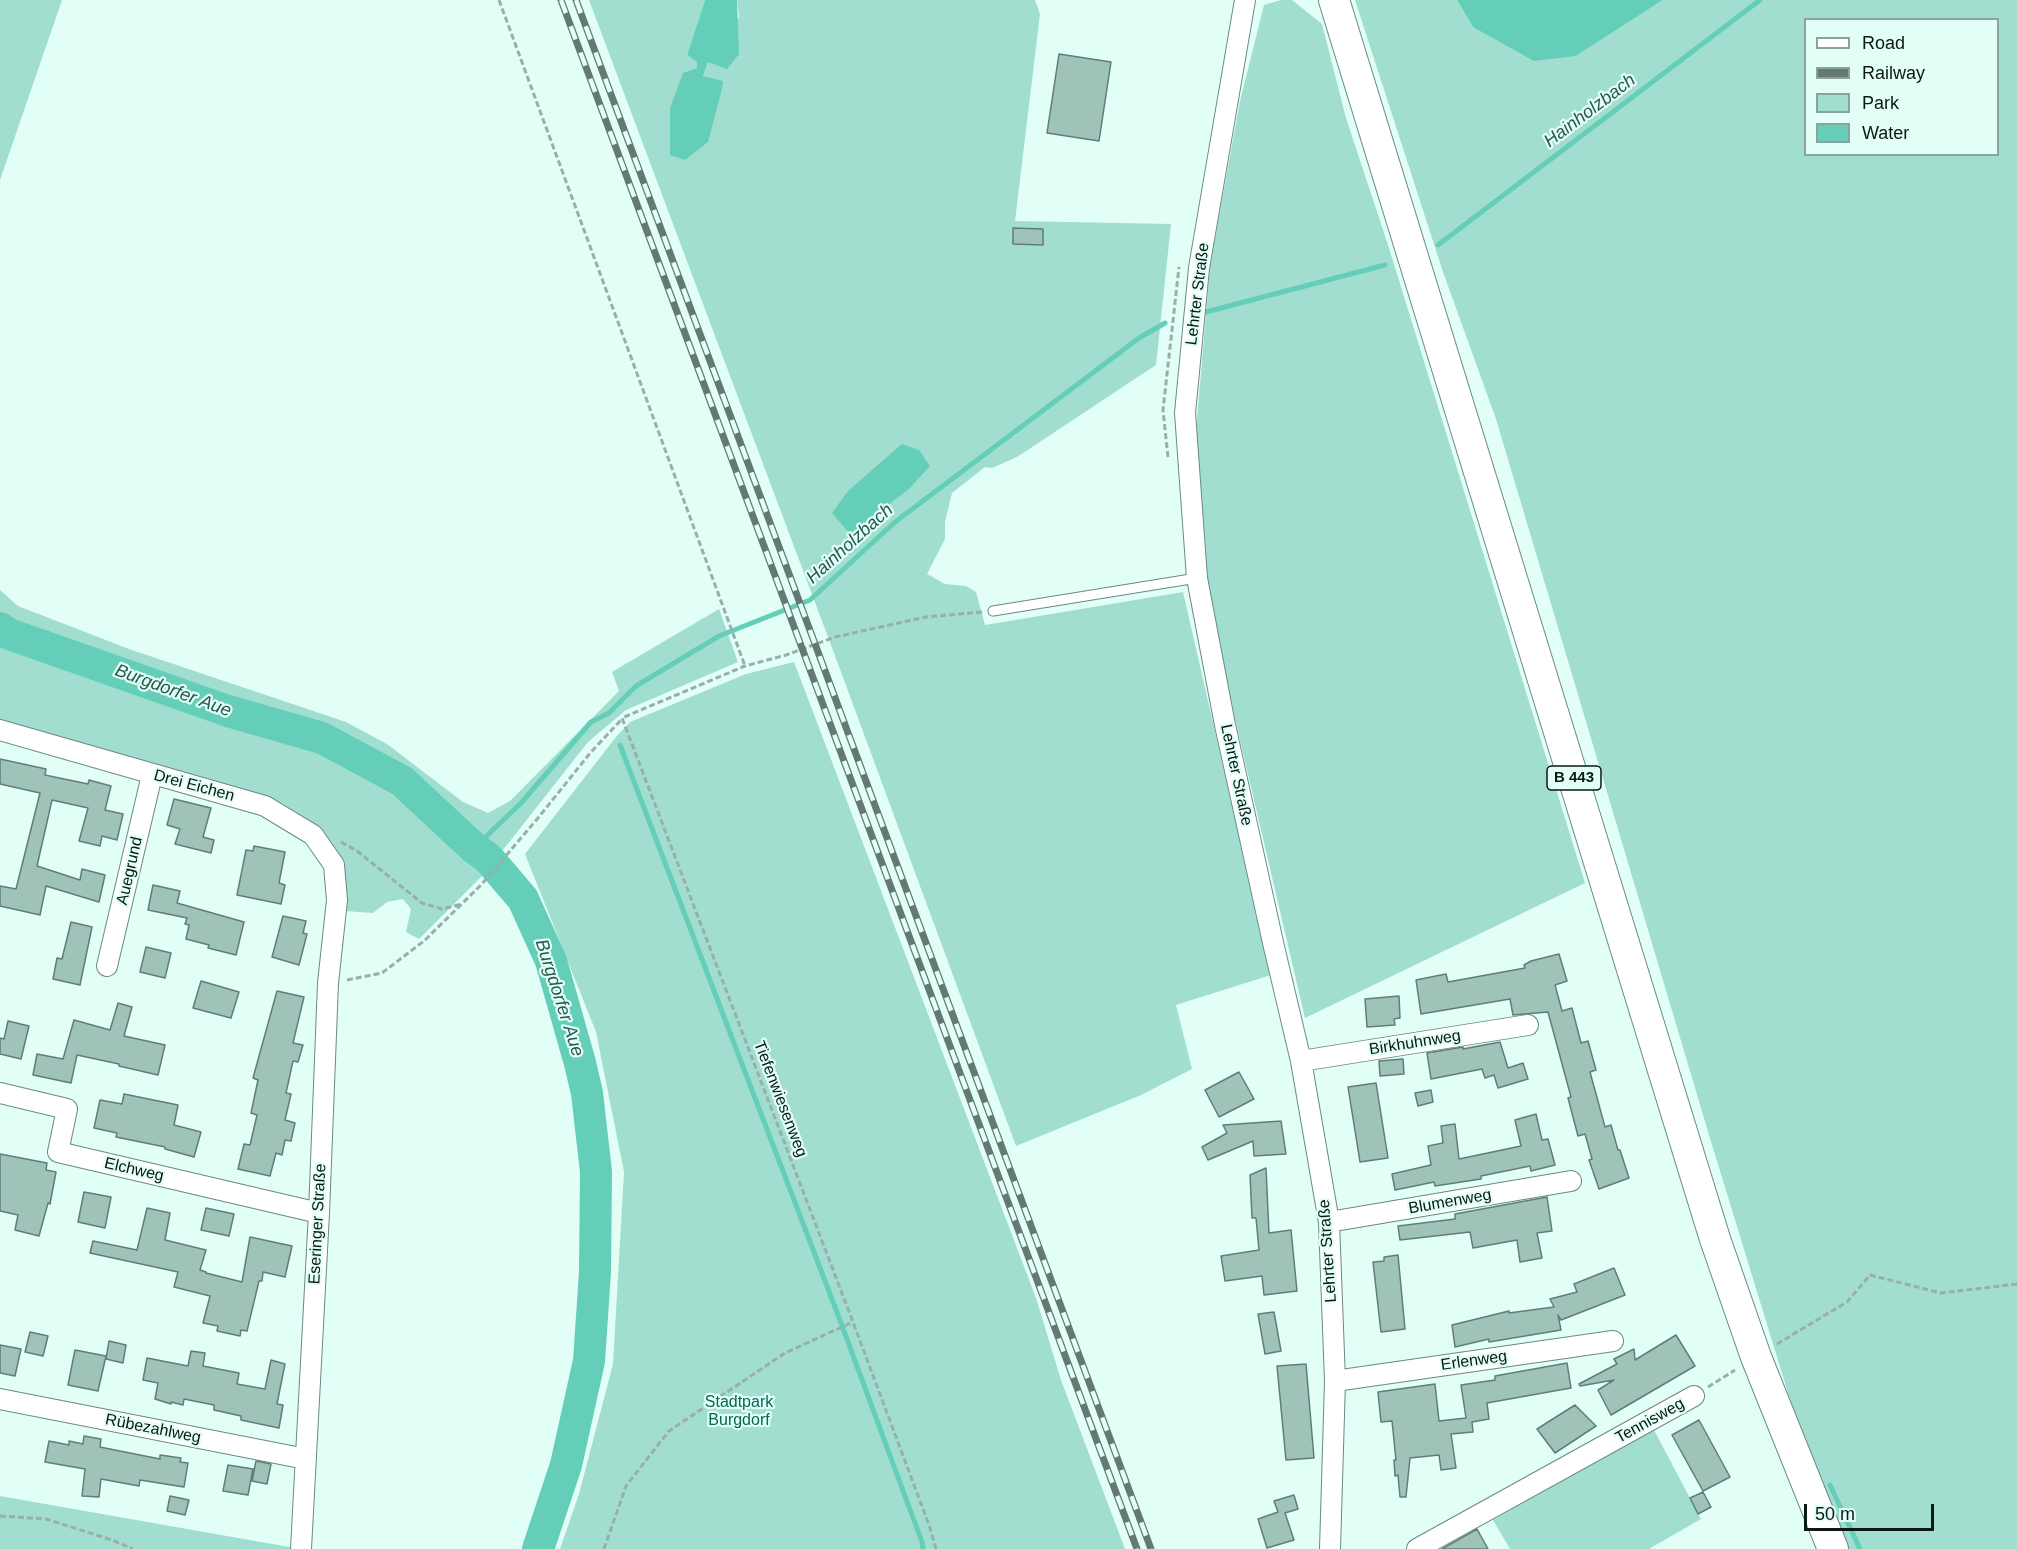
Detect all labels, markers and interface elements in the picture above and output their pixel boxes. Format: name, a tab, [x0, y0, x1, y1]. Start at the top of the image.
legend	[1804, 18, 1999, 156]
text: Road	[1862, 33, 1905, 53]
text: Railway	[1862, 63, 1925, 83]
water label: Hainholzbach	[1540, 70, 1640, 152]
text: Park	[1862, 93, 1899, 113]
text: Water	[1862, 123, 1909, 143]
street label: Lehrter Straße	[1182, 242, 1214, 346]
water label: Hainholzbach	[802, 499, 898, 589]
water label: Burgdorfer Aue	[112, 660, 234, 722]
street label: Lehrter Straße	[1216, 723, 1256, 827]
street label: Drei Eichen	[152, 766, 236, 806]
road number: B 443	[1547, 766, 1601, 790]
street label: Auegrund	[113, 835, 147, 907]
water label: Burgdorfer Aue	[530, 937, 588, 1059]
street label: Birkhuhnweg	[1368, 1026, 1462, 1060]
street label: Tiefenwiesenweg	[749, 1038, 811, 1160]
street label: Elchweg	[102, 1154, 166, 1186]
street label: Eseringer Straße	[305, 1163, 331, 1285]
street label: Blumenweg	[1407, 1185, 1493, 1219]
street label: Lehrter Straße	[1315, 1199, 1341, 1303]
street label: Erlenweg	[1440, 1347, 1508, 1375]
park label: Stadtpark Burgdorf	[705, 1393, 773, 1431]
street label: Tennisweg	[1612, 1394, 1688, 1448]
street label: Rübezahlweg	[104, 1410, 202, 1448]
scale bar	[1807, 1492, 1938, 1530]
text: 50 m	[1815, 1504, 1855, 1524]

